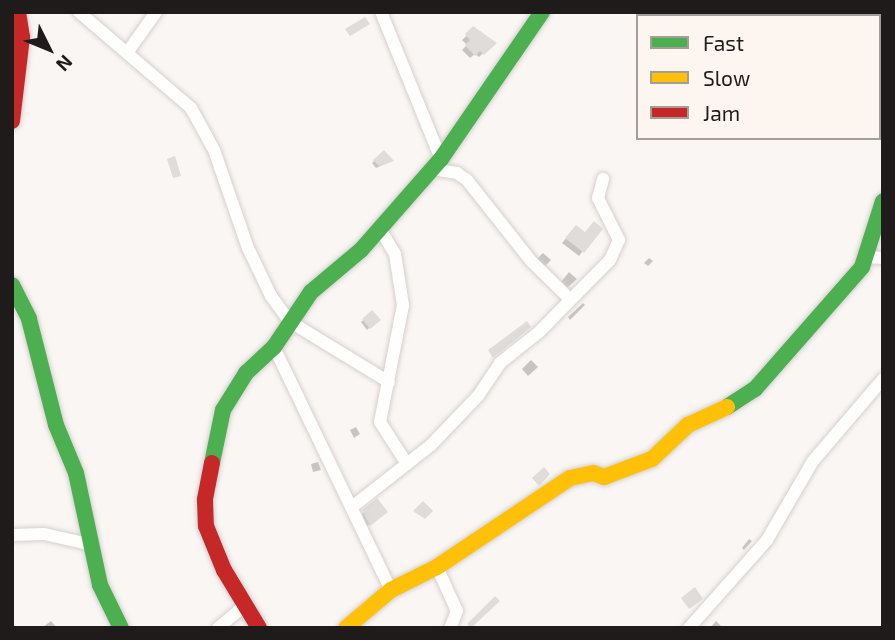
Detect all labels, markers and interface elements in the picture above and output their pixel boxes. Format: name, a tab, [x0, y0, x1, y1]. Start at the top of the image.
north arrow	[14, 14, 84, 84]
legend	[636, 14, 881, 140]
text: Fast	[703, 30, 744, 55]
text: N	[52, 51, 78, 77]
text: Slow	[703, 65, 750, 90]
text: Jam	[703, 100, 740, 125]

